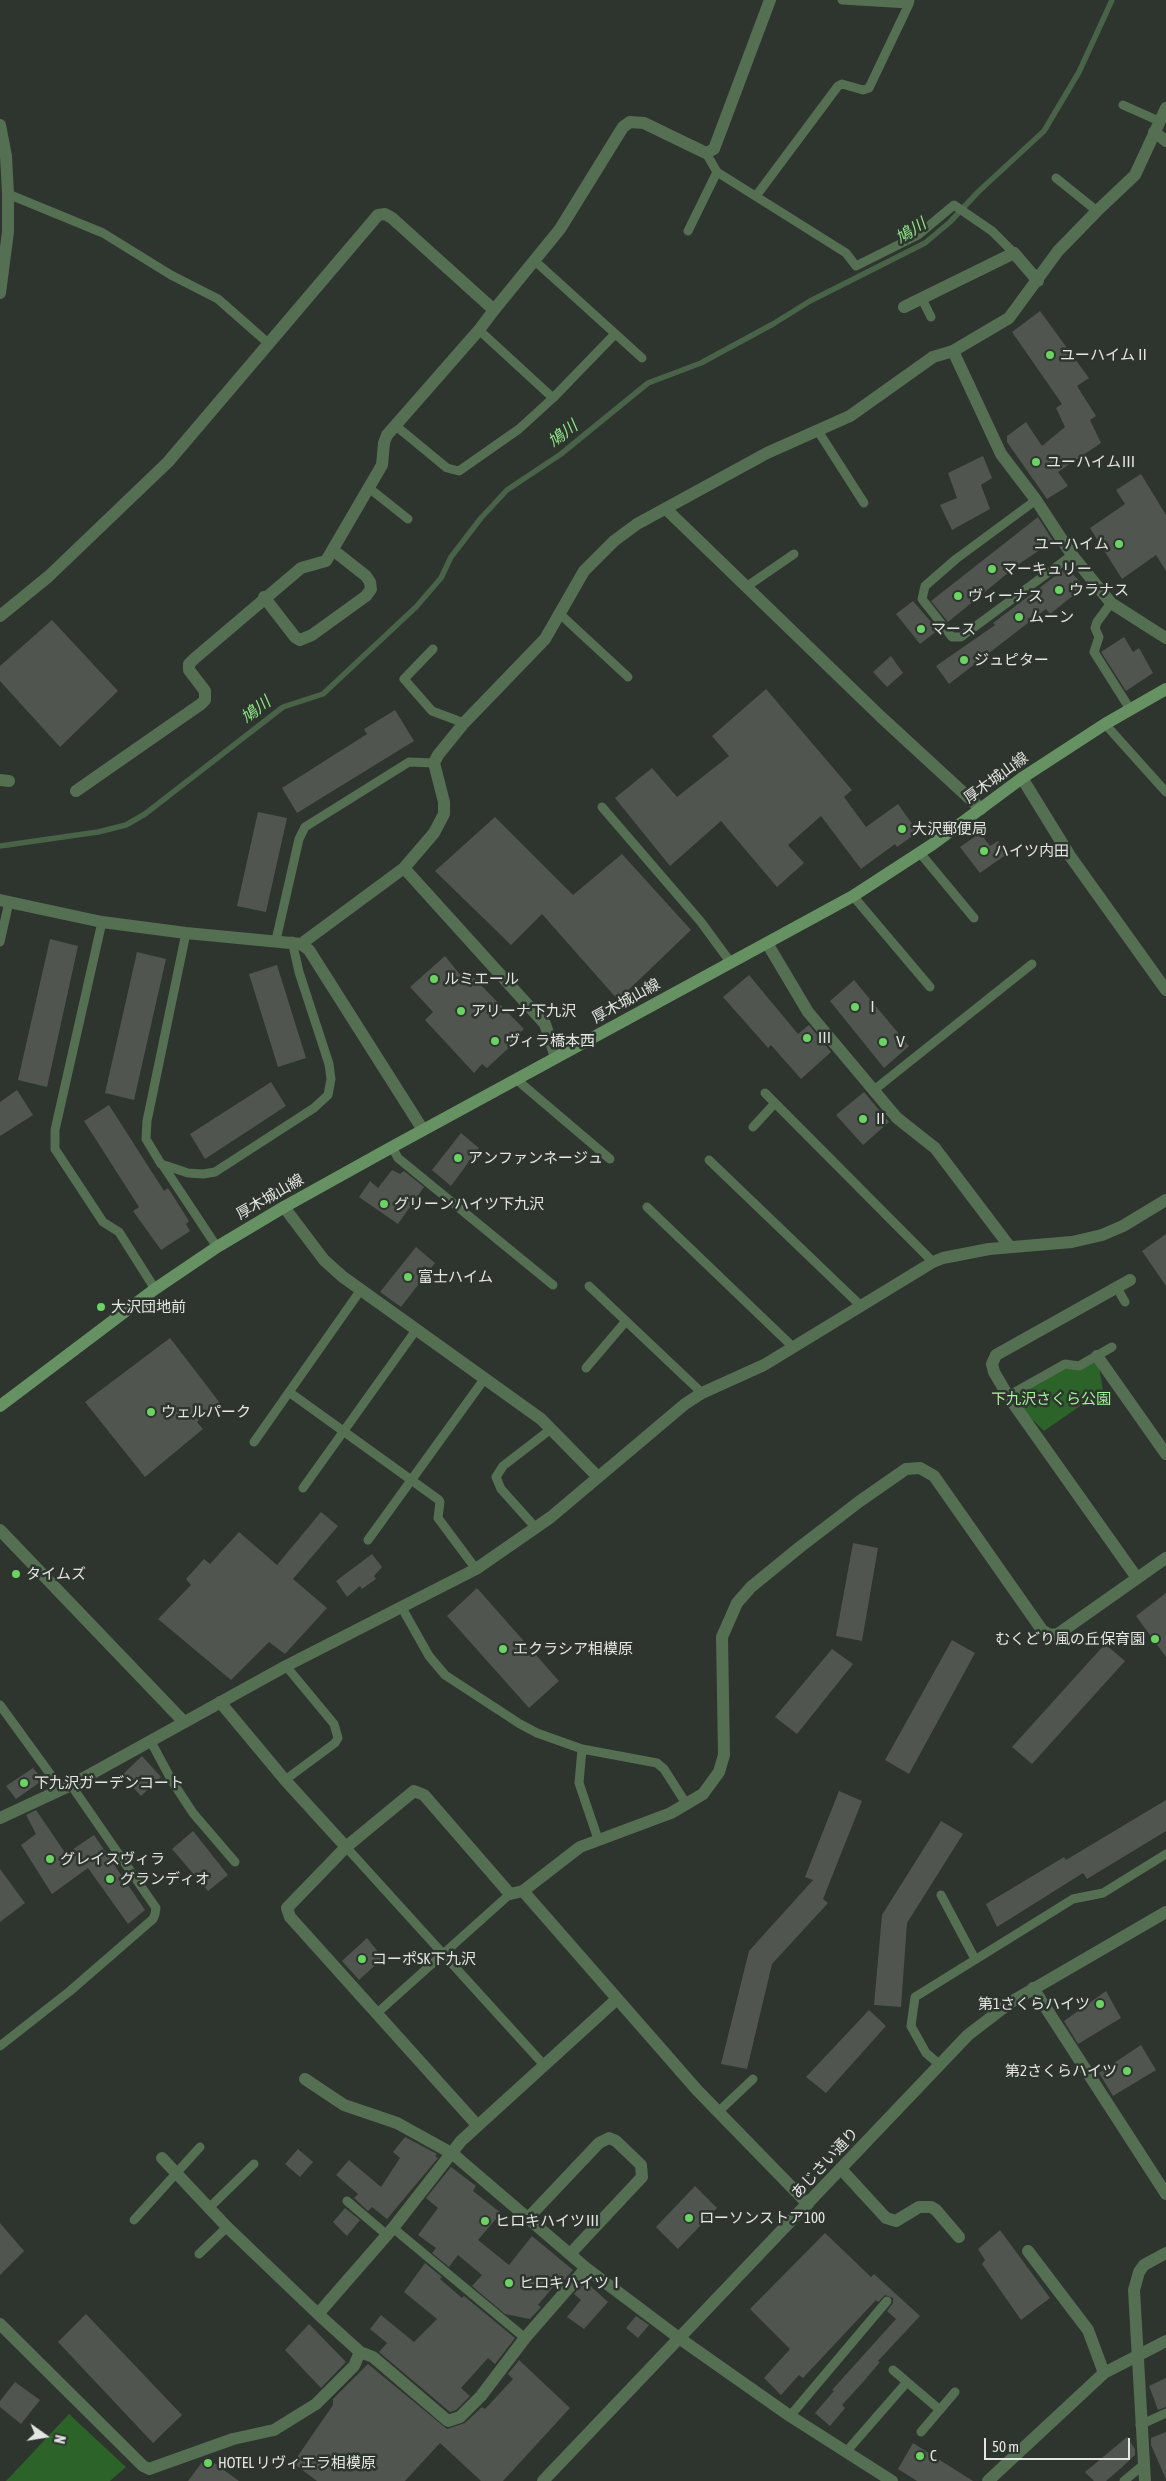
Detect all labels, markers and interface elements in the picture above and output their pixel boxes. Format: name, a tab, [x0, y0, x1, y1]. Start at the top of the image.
water label: 鳩川	[892, 214, 930, 248]
place label: ユーハイムⅡ	[1060, 346, 1150, 364]
marker: ユーハイムⅡ	[1044, 349, 1056, 361]
water label: 鳩川	[544, 417, 582, 451]
place label: ユーハイムⅢ	[1046, 453, 1136, 471]
marker: ユーハイムⅢ	[1030, 456, 1042, 468]
place label: ユーハイム	[1034, 535, 1109, 553]
marker: ユーハイム	[1113, 538, 1125, 550]
place label: マーキュリー	[1002, 560, 1092, 578]
marker: マーキュリー	[986, 563, 998, 575]
place label: ウラナス	[1069, 581, 1129, 599]
marker: ウラナス	[1053, 584, 1065, 596]
place label: ヴィーナス	[968, 587, 1043, 605]
marker: ヴィーナス	[952, 590, 964, 602]
place label: ムーン	[1029, 608, 1074, 626]
marker: ムーン	[1013, 611, 1025, 623]
place label: マース	[931, 620, 976, 638]
marker: マース	[915, 623, 927, 635]
place label: ジュピター	[974, 651, 1049, 669]
marker: ジュピター	[958, 654, 970, 666]
water label: 鳩川	[237, 693, 275, 727]
street label: 厚木城山線	[960, 749, 1032, 807]
place label: 大沢郵便局	[912, 820, 987, 838]
marker: 大沢郵便局	[896, 823, 908, 835]
place label: ハイツ内田	[994, 842, 1069, 860]
marker: ハイツ内田	[978, 845, 990, 857]
place label: ルミエール	[444, 970, 519, 988]
marker: ルミエール	[428, 973, 440, 985]
street label: 厚木城山線	[589, 975, 663, 1027]
place label: Ⅰ	[865, 998, 880, 1016]
marker: Ⅰ	[849, 1001, 861, 1013]
place label: アリーナ下九沢	[471, 1002, 576, 1020]
marker: アリーナ下九沢	[455, 1005, 467, 1017]
place label: Ⅲ	[817, 1029, 832, 1047]
place label: ヴィラ橋本西	[505, 1032, 595, 1050]
marker: Ⅲ	[801, 1032, 813, 1044]
place label: Ⅴ	[893, 1033, 908, 1051]
marker: ヴィラ橋本西	[489, 1035, 501, 1047]
marker: Ⅴ	[877, 1036, 889, 1048]
place label: Ⅱ	[873, 1110, 888, 1128]
marker: Ⅱ	[857, 1113, 869, 1125]
place label: アンファンネージュ	[468, 1149, 603, 1167]
marker: アンファンネージュ	[452, 1152, 464, 1164]
street label: 厚木城山線	[233, 1170, 307, 1224]
place label: グリーンハイツ下九沢	[394, 1195, 544, 1213]
marker: グリーンハイツ下九沢	[378, 1198, 390, 1210]
place label: 富士ハイム	[418, 1268, 493, 1286]
marker: 富士ハイム	[402, 1271, 414, 1283]
place label: 大沢団地前	[111, 1298, 186, 1316]
marker: 大沢団地前	[95, 1301, 107, 1313]
park label: 下九沢さくら公園	[991, 1390, 1111, 1408]
place label: ウェルパーク	[161, 1403, 251, 1421]
marker: ウェルパーク	[145, 1406, 157, 1418]
place label: タイムズ	[26, 1565, 86, 1583]
marker: タイムズ	[10, 1568, 22, 1580]
place label: むくどり風の丘保育園	[995, 1630, 1145, 1648]
marker: むくどり風の丘保育園	[1149, 1633, 1161, 1645]
place label: エクラシア相模原	[513, 1640, 633, 1658]
marker: エクラシア相模原	[497, 1643, 509, 1655]
place label: 下九沢ガーデンコート	[34, 1774, 184, 1792]
marker: 下九沢ガーデンコート	[18, 1777, 30, 1789]
place label: グレイスヴィラ	[60, 1850, 165, 1868]
marker: グレイスヴィラ	[44, 1853, 56, 1865]
place label: グランディオ	[120, 1870, 210, 1888]
marker: グランディオ	[104, 1873, 116, 1885]
place label: コーポSK下九沢	[372, 1950, 476, 1968]
marker: コーポSK下九沢	[356, 1953, 368, 1965]
place label: 第1さくらハイツ	[978, 1995, 1090, 2013]
marker: 第1さくらハイツ	[1094, 1998, 1106, 2010]
place label: 第2さくらハイツ	[1005, 2062, 1117, 2080]
marker: 第2さくらハイツ	[1121, 2065, 1133, 2077]
street label: あじさい通り	[788, 2124, 862, 2202]
place label: ローソンストア100	[699, 2209, 825, 2227]
place label: ヒロキハイツⅢ	[495, 2212, 600, 2230]
marker: ローソンストア100	[683, 2212, 695, 2224]
marker: ヒロキハイツⅢ	[479, 2215, 491, 2227]
place label: ヒロキハイツⅠ	[519, 2274, 624, 2292]
marker: ヒロキハイツⅠ	[503, 2277, 515, 2289]
north arrow	[20, 2411, 70, 2461]
scale bar	[986, 2428, 1132, 2460]
text: N	[51, 2434, 68, 2445]
text: 50 m	[992, 2438, 1019, 2455]
place label: C	[930, 2447, 937, 2465]
marker: C	[914, 2450, 926, 2462]
place label: HOTEL リヴィエラ相模原	[218, 2454, 376, 2472]
marker: HOTEL リヴィエラ相模原	[202, 2457, 214, 2469]

